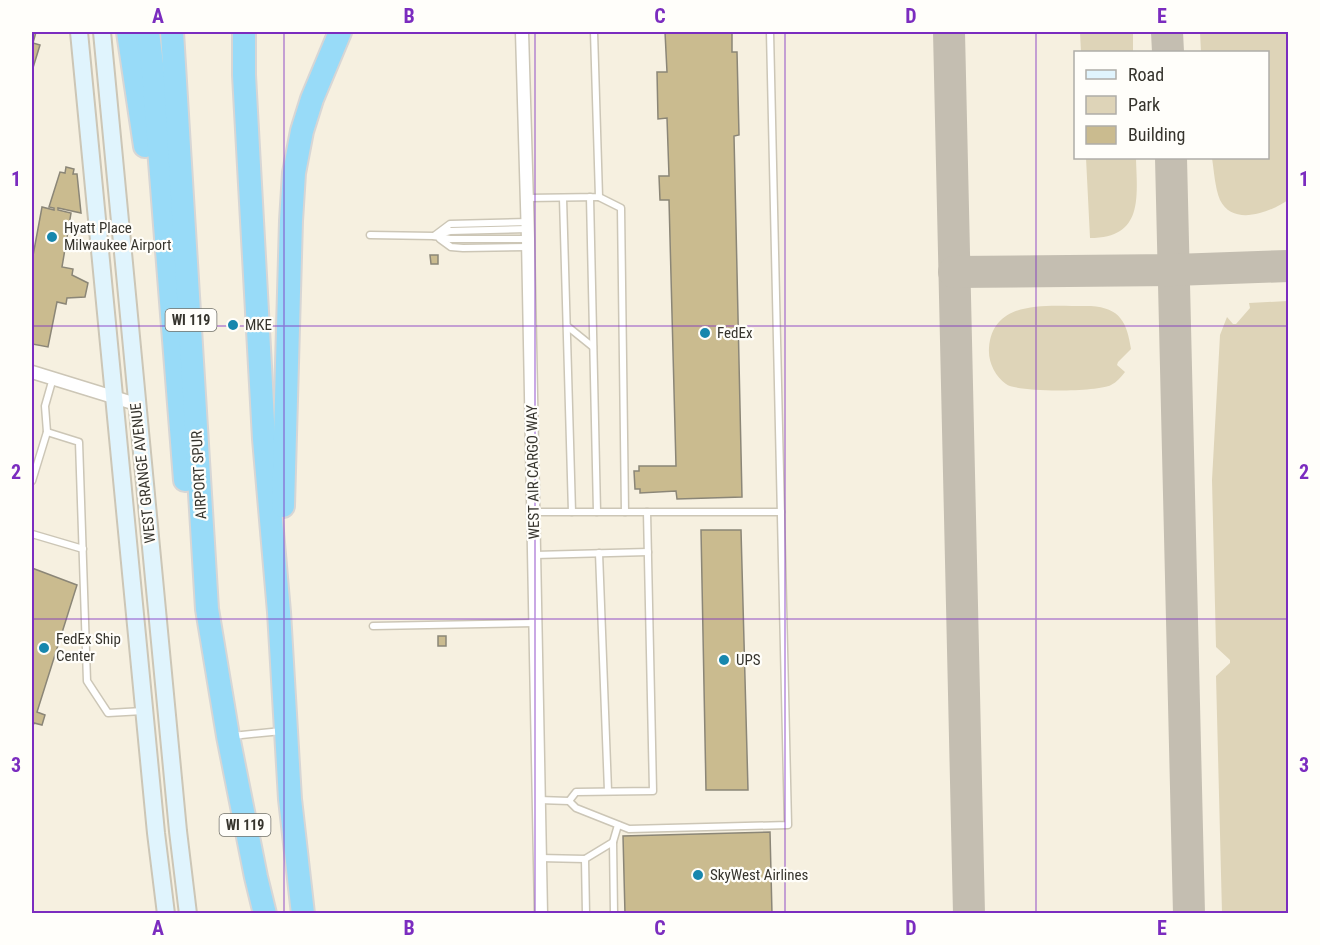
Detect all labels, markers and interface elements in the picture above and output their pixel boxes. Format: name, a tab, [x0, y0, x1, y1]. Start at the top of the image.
text: A	[152, 4, 164, 28]
text: B	[403, 4, 415, 28]
text: C	[654, 4, 666, 28]
text: D	[905, 4, 917, 28]
text: E	[1157, 4, 1167, 28]
legend	[1074, 51, 1269, 159]
text: Road	[1128, 64, 1164, 85]
text: Park	[1128, 94, 1160, 115]
text: Building	[1128, 124, 1185, 145]
text: 1	[11, 167, 21, 191]
text: 1	[1299, 167, 1309, 191]
place label: Hyatt Place Milwaukee Airport	[64, 219, 171, 254]
marker: Hyatt Place Milwaukee Airport	[45, 230, 59, 244]
road number: WI 119	[166, 309, 216, 331]
place label: MKE	[245, 316, 272, 334]
marker: MKE	[226, 318, 240, 332]
place label: FedEx	[717, 324, 753, 342]
marker: FedEx	[698, 326, 712, 340]
street label: WEST GRANGE AVENUE	[127, 402, 159, 544]
street label: WEST AIR CARGO WAY	[523, 404, 543, 540]
street label: AIRPORT SPUR	[188, 430, 210, 520]
text: 2	[11, 460, 21, 484]
text: 2	[1299, 460, 1309, 484]
place label: FedEx Ship Center	[56, 630, 121, 665]
marker: FedEx Ship Center	[37, 641, 51, 655]
place label: UPS	[736, 651, 761, 669]
marker: UPS	[717, 653, 731, 667]
text: 3	[11, 753, 21, 777]
text: 3	[1299, 753, 1309, 777]
road number: WI 119	[220, 814, 270, 836]
place label: SkyWest Airlines	[710, 866, 809, 884]
marker: SkyWest Airlines	[691, 868, 705, 882]
text: A	[152, 916, 164, 940]
text: B	[403, 916, 415, 940]
text: C	[654, 916, 666, 940]
text: D	[905, 916, 917, 940]
text: E	[1157, 916, 1167, 940]

